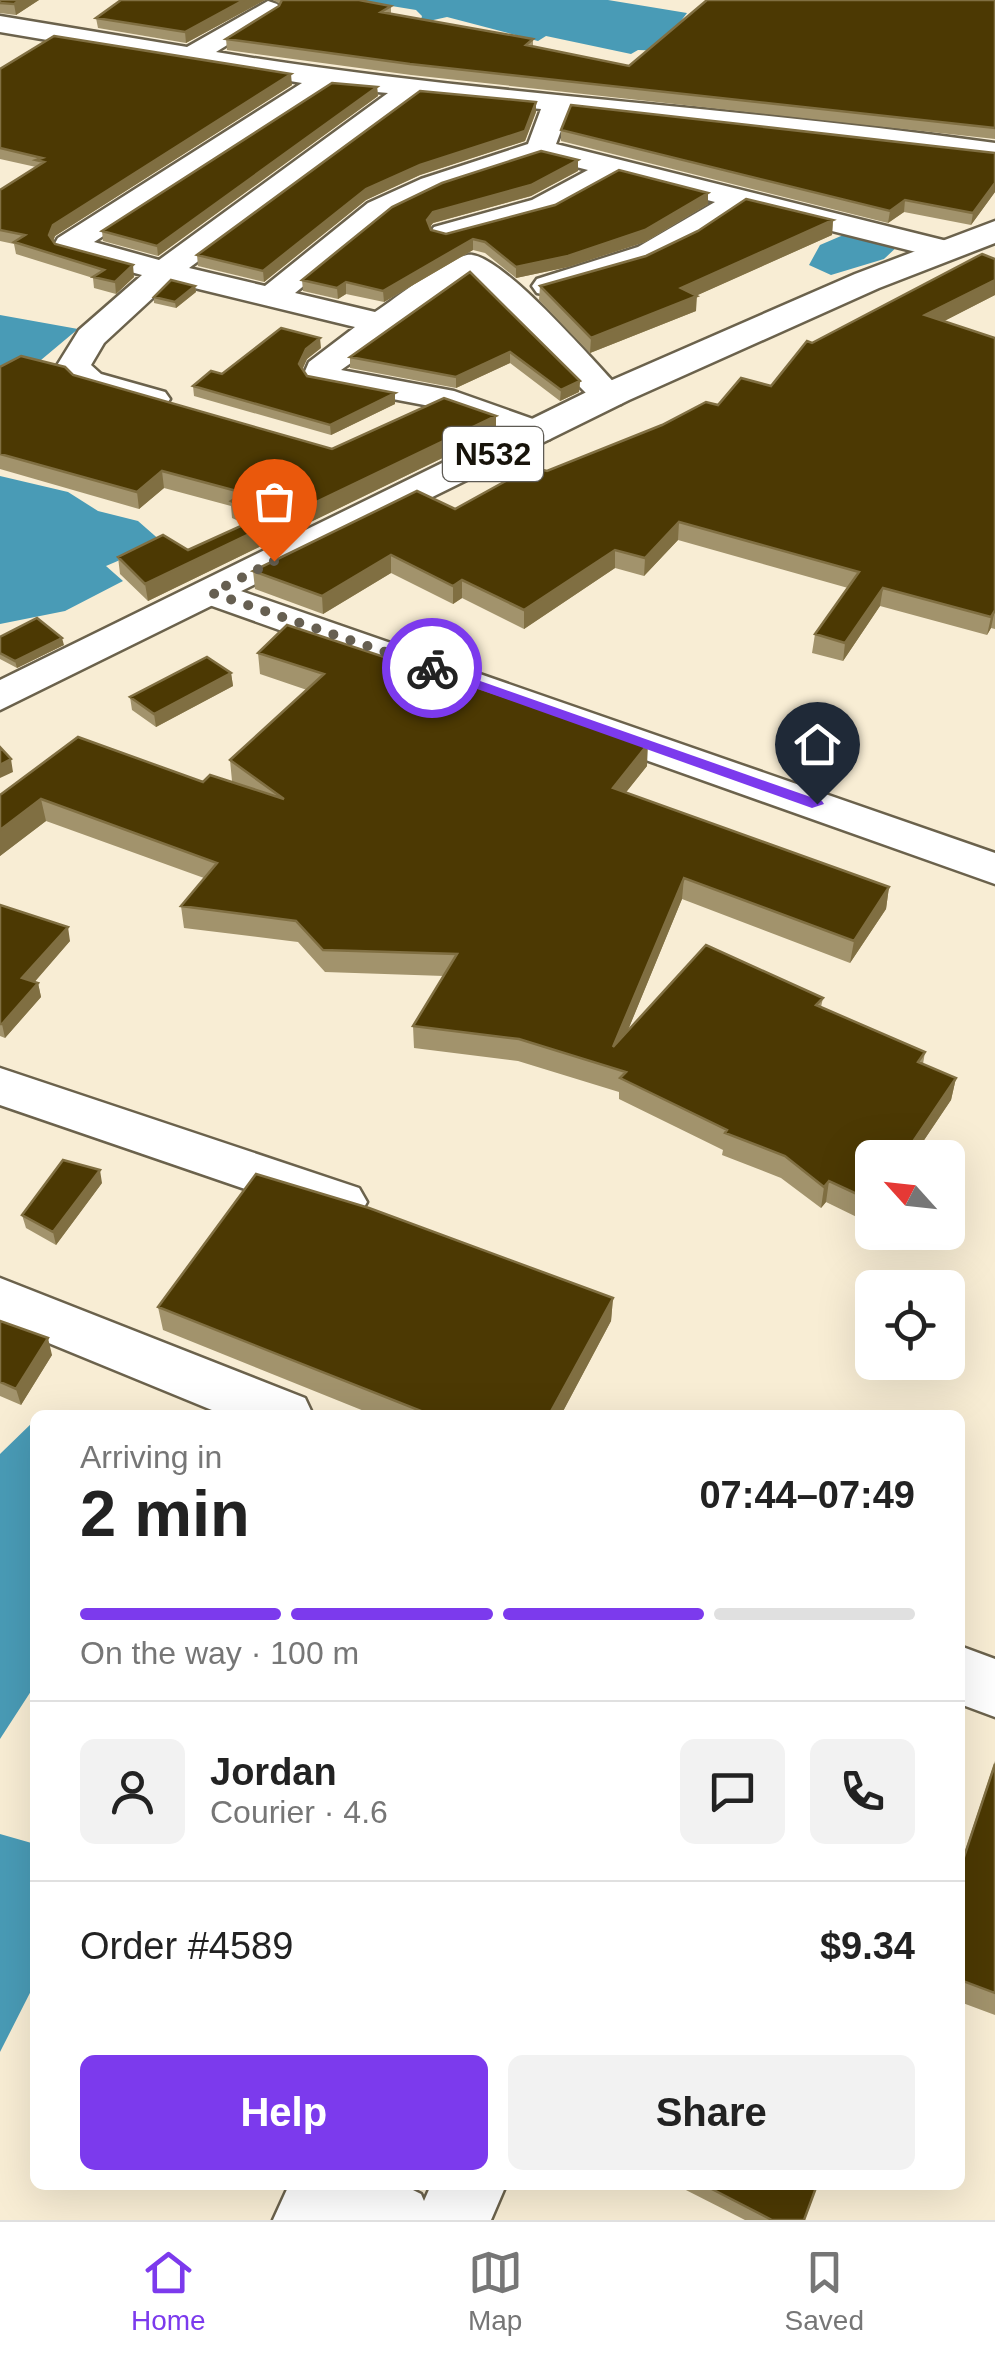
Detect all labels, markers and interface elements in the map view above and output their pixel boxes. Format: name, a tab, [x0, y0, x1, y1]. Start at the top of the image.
road number: N532	[443, 427, 543, 481]
pin	[232, 459, 317, 562]
icon: bag	[247, 474, 302, 529]
courier	[382, 618, 482, 718]
icon: bike	[405, 641, 460, 696]
pin	[775, 702, 860, 805]
icon: home	[790, 717, 845, 772]
north arrow	[855, 1140, 965, 1250]
map controls	[855, 1140, 965, 1380]
button: locate	[855, 1270, 965, 1380]
text: Arriving in	[80, 1439, 222, 1475]
text: 07:44–07:49	[699, 1474, 915, 1516]
text: 2 min	[80, 1477, 250, 1550]
text: On the way · 100 m	[80, 1635, 359, 1671]
button: person	[80, 1739, 185, 1844]
button: chat	[680, 1739, 785, 1844]
button: phone	[810, 1739, 915, 1844]
text: Jordan	[210, 1751, 337, 1793]
text: Courier · 4.6	[210, 1794, 388, 1830]
text: Order #4589	[80, 1925, 293, 1967]
text: $9.34	[820, 1925, 915, 1967]
button: Help	[80, 2055, 488, 2170]
button: Share	[508, 2055, 915, 2170]
tab: Home	[131, 2245, 206, 2337]
tab: Map	[468, 2245, 523, 2337]
tab: Saved	[785, 2245, 864, 2337]

